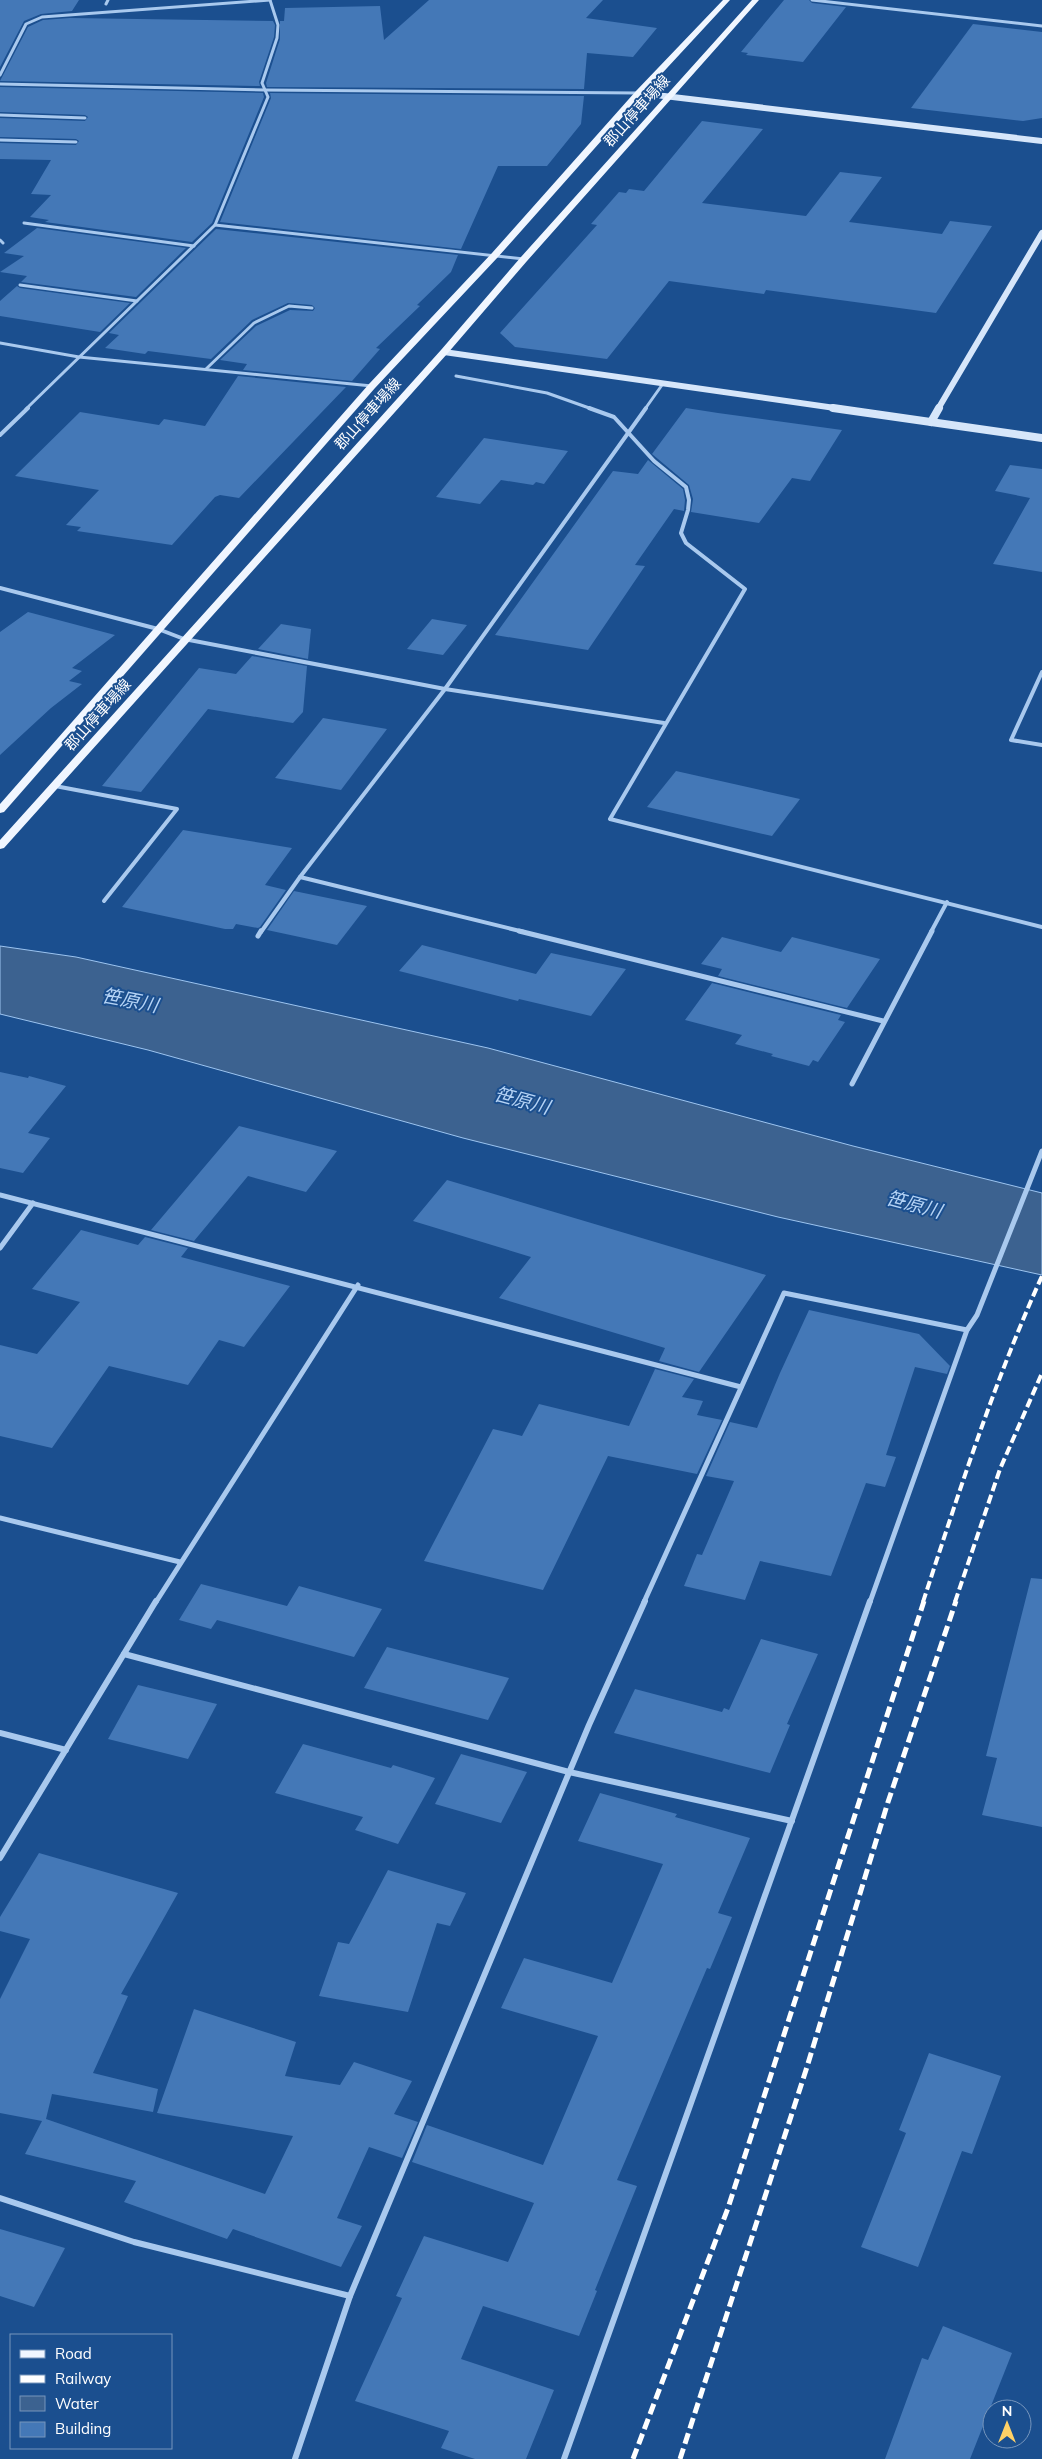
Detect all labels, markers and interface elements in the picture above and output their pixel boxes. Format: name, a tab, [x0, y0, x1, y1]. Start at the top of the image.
street label: 郡山停車場線	[599, 71, 674, 150]
street label: 郡山停車場線	[330, 374, 405, 453]
street label: 郡山停車場線	[60, 675, 135, 754]
water label: 笹原川	[100, 983, 162, 1018]
water label: 笹原川	[491, 1081, 555, 1119]
water label: 笹原川	[883, 1185, 947, 1223]
legend	[10, 2334, 172, 2449]
text: Road	[55, 2344, 92, 2363]
text: Railway	[55, 2369, 111, 2388]
text: Water	[55, 2394, 99, 2413]
north arrow	[982, 2399, 1032, 2449]
text: N	[1002, 2402, 1012, 2420]
text: Building	[55, 2419, 111, 2438]

